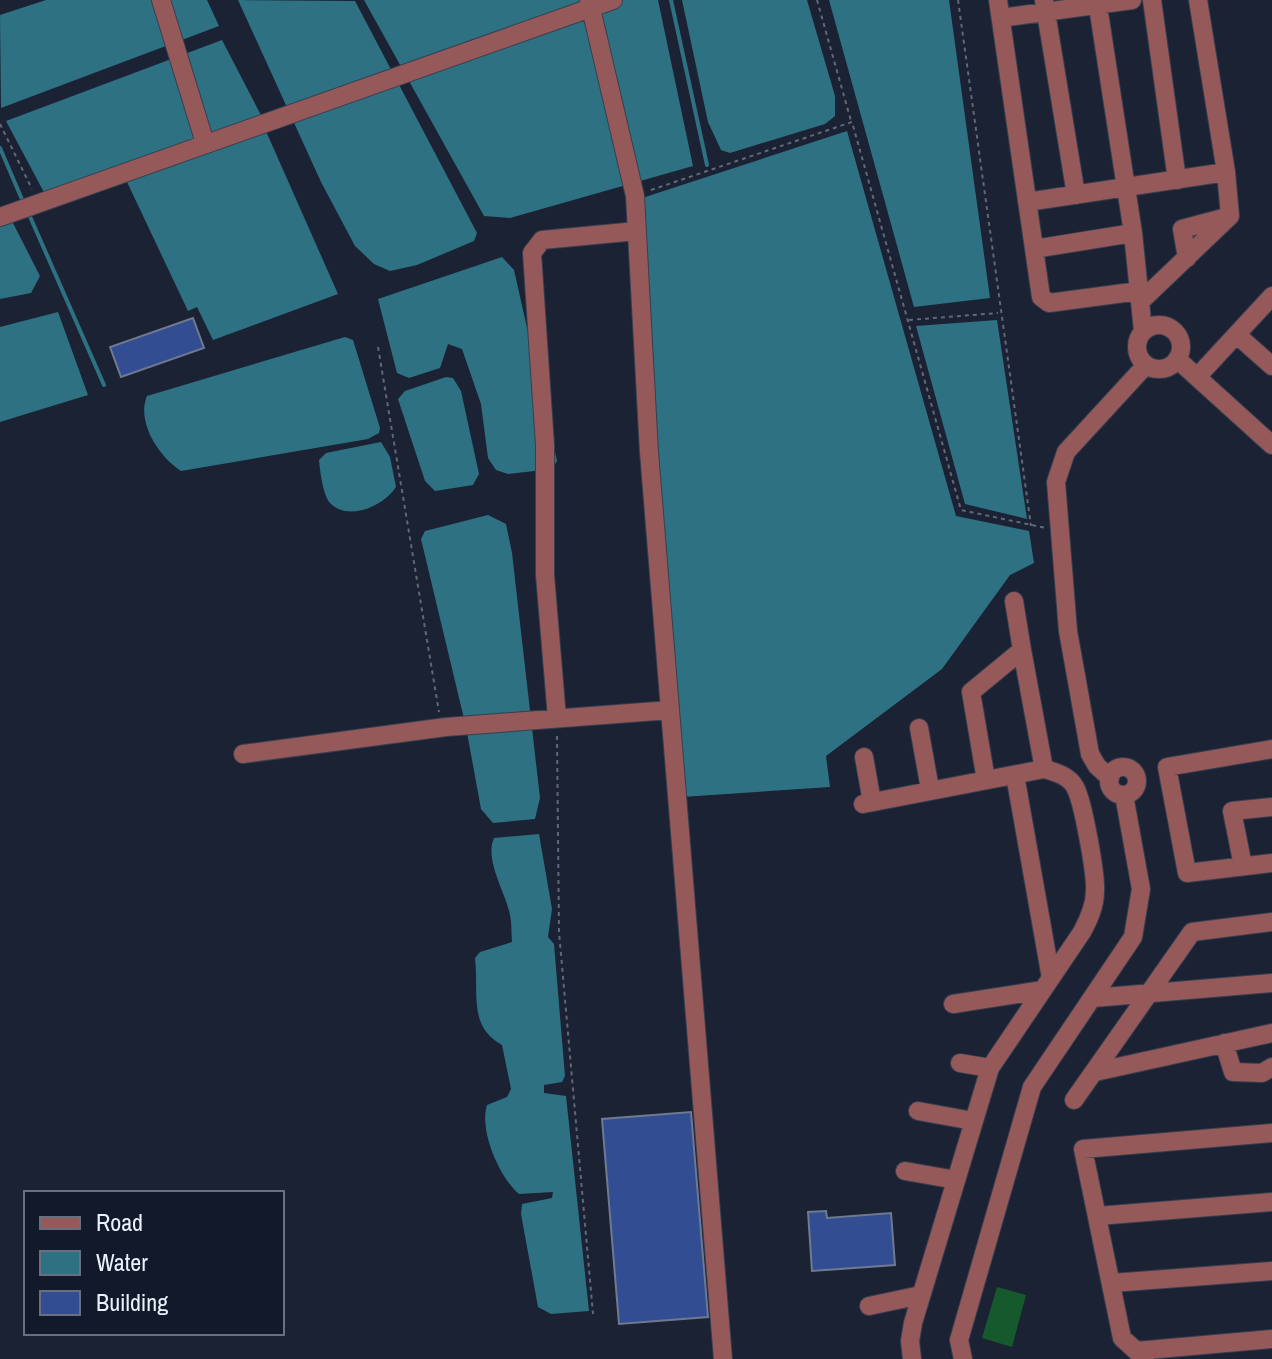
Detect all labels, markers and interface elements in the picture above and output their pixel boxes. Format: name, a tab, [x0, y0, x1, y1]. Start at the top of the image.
legend	[24, 1191, 284, 1335]
text: Road	[96, 1206, 143, 1238]
text: Water	[96, 1246, 148, 1278]
text: Building	[96, 1286, 168, 1318]

